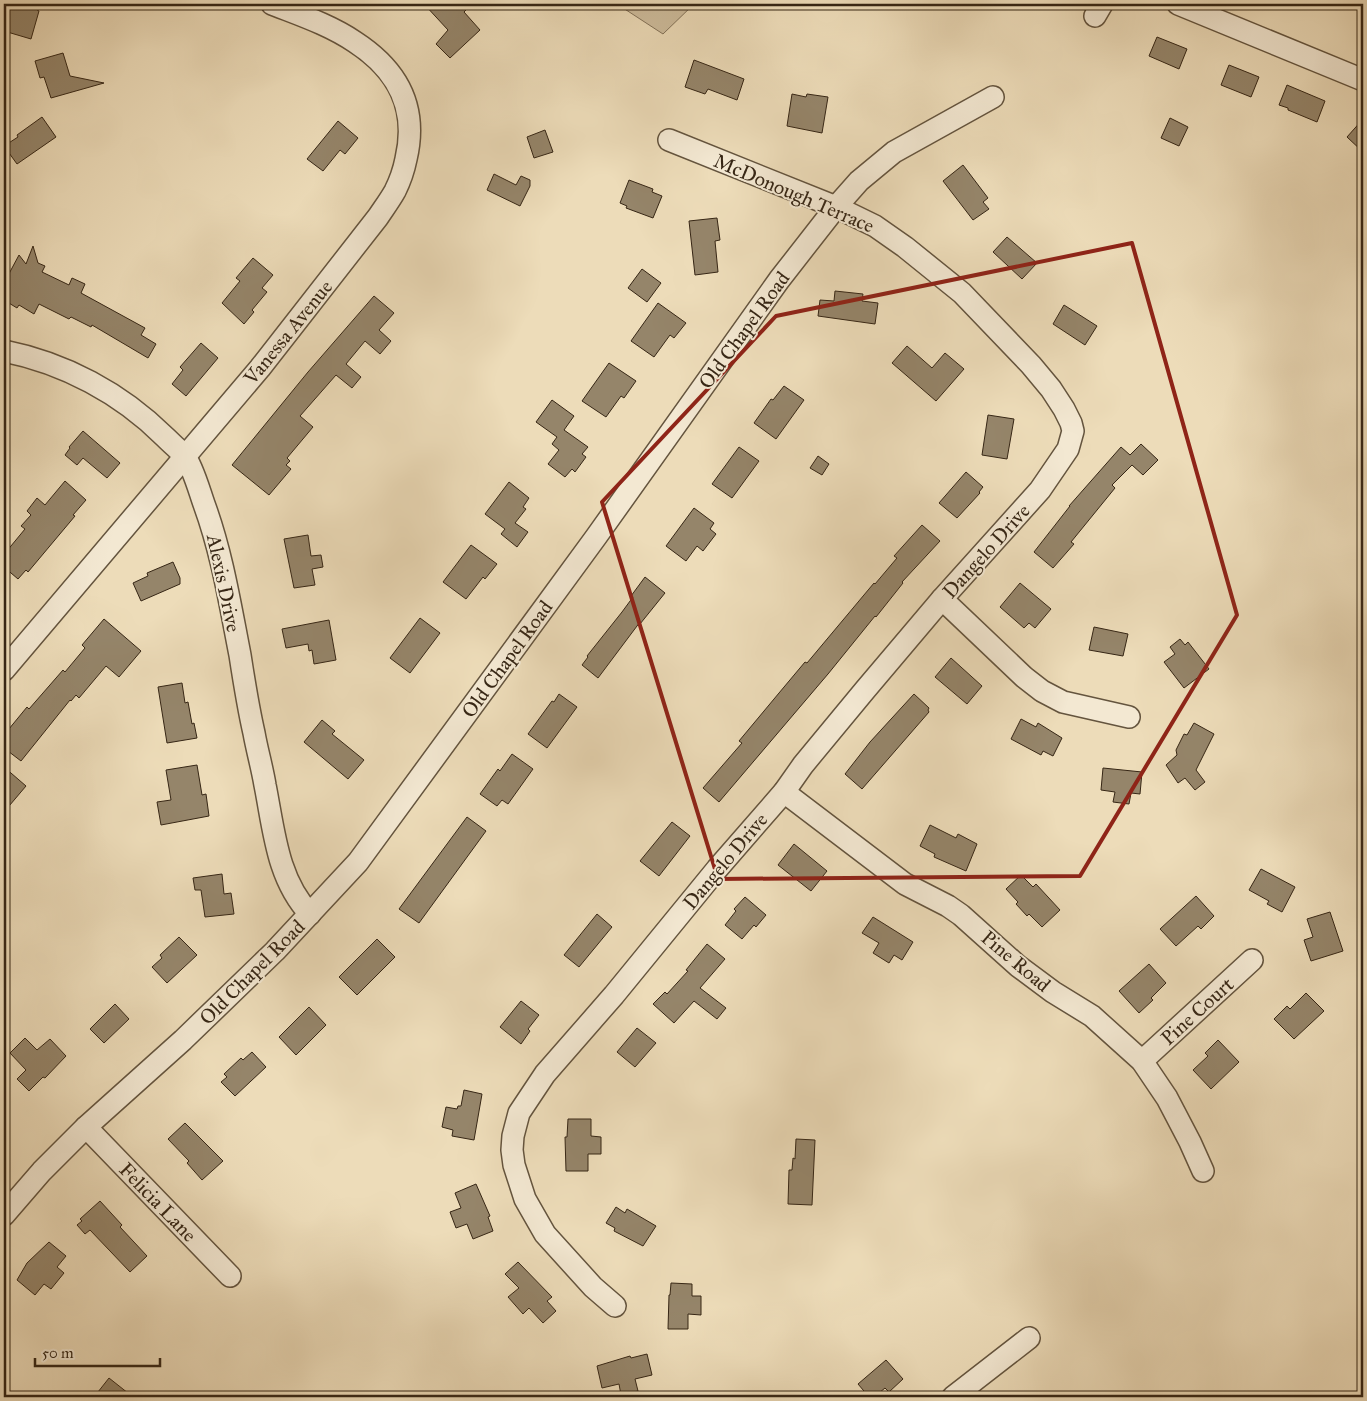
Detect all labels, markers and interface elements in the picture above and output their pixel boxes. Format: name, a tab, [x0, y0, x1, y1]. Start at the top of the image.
street label: McDonough Terrace	[710, 148, 878, 239]
street label: Old Chapel Road	[693, 267, 795, 393]
street label: Vanessa Avenue	[238, 275, 337, 390]
street label: Dangelo Drive	[937, 499, 1035, 604]
street label: Alexis Drive	[202, 531, 246, 634]
street label: Old Chapel Road	[456, 596, 558, 722]
street label: Dangelo Drive	[678, 808, 773, 915]
street label: Old Chapel Road	[194, 914, 310, 1030]
street label: Pine Road	[976, 925, 1056, 997]
street label: Pine Court	[1156, 972, 1238, 1050]
street label: Felicia Lane	[114, 1157, 202, 1247]
scale bar	[35, 1336, 160, 1368]
text: 50 m	[42, 1344, 74, 1362]

